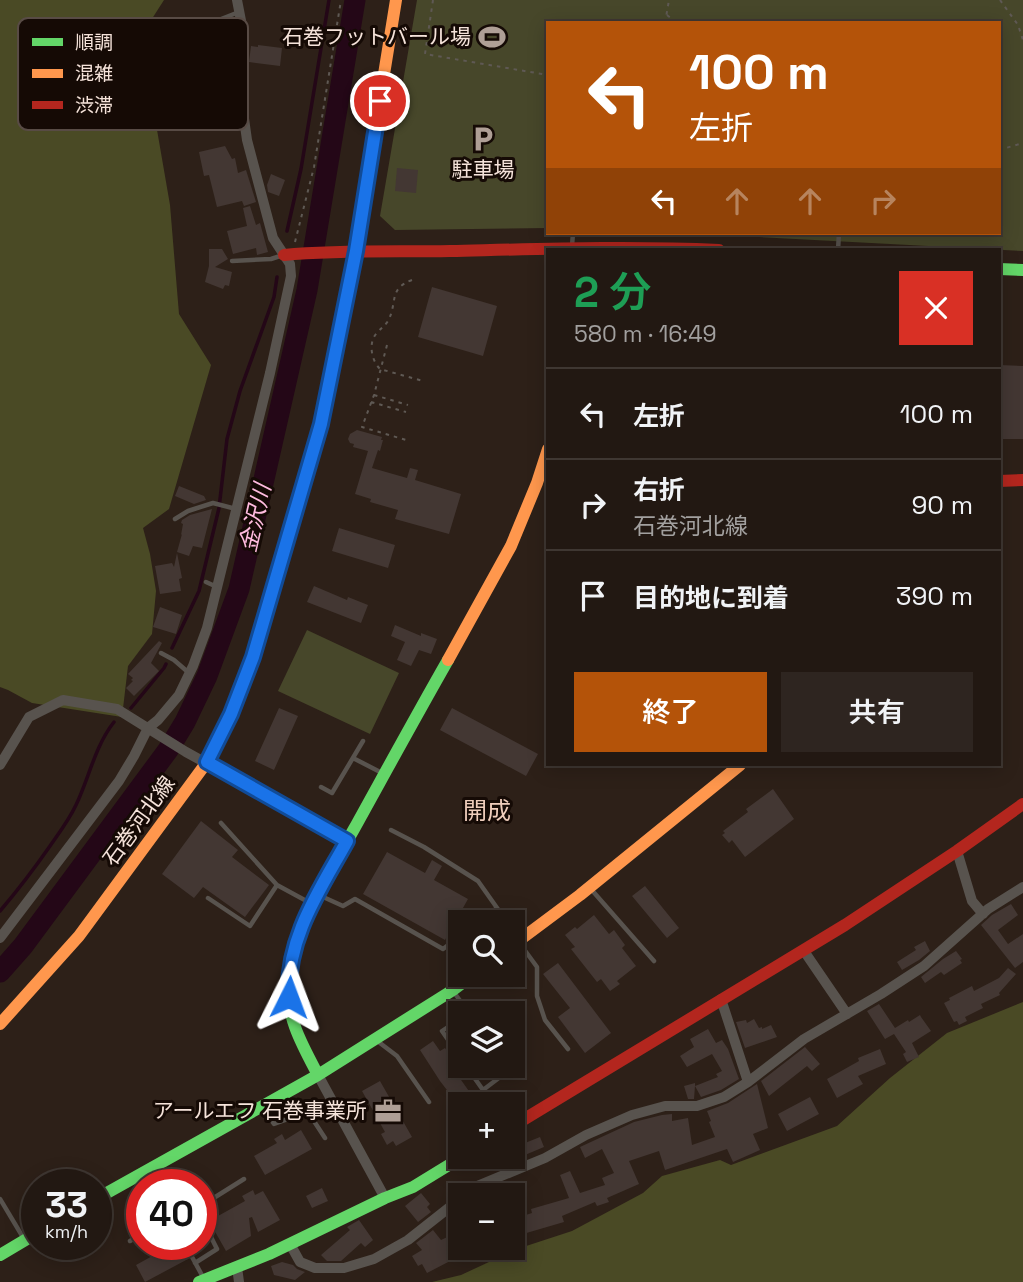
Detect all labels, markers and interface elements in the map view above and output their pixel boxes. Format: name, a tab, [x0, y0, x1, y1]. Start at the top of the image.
legend	[18, 18, 248, 130]
sports icon: 石巻フットバール場	[477, 22, 507, 52]
place label: 石巻フットバール場	[282, 23, 471, 50]
text: 順調	[75, 30, 113, 55]
text: 100 m	[689, 41, 829, 103]
icon: left	[574, 49, 665, 140]
text: 混雑	[75, 61, 113, 86]
pin	[350, 71, 410, 131]
icon: arrive	[361, 82, 399, 120]
text: 渋滞	[75, 93, 113, 118]
text: 左折	[689, 108, 753, 148]
parking icon: 駐車場	[468, 124, 498, 154]
place label: 駐車場	[452, 156, 515, 183]
icon: left	[645, 182, 683, 220]
icon: ahead	[718, 182, 756, 220]
icon: ahead	[791, 182, 829, 220]
icon: right	[864, 182, 902, 220]
text: 2 分	[574, 266, 652, 319]
button: close	[899, 271, 973, 345]
text: 580 m · 16:49	[574, 319, 717, 349]
icon: left	[574, 395, 612, 433]
text: 100 m	[900, 397, 973, 431]
text: 左折	[633, 399, 685, 433]
text: 右折	[633, 473, 685, 507]
water label: 金沢川	[233, 478, 278, 555]
icon: right	[574, 486, 612, 524]
text: 90 m	[911, 488, 973, 522]
text: 石巻河北線	[633, 511, 748, 541]
icon: arrive	[574, 577, 612, 615]
text: 390 m	[896, 579, 973, 613]
text: 目的地に到着	[633, 581, 789, 615]
button: 終了	[574, 672, 767, 752]
button: 共有	[781, 672, 973, 752]
street label: 石巻河北線	[97, 770, 180, 871]
district label: 開成	[463, 795, 511, 826]
map controls	[448, 910, 525, 1260]
button: search	[448, 910, 525, 987]
position arrow	[252, 960, 326, 1034]
button: layers	[448, 1001, 525, 1078]
button: +	[448, 1092, 525, 1169]
office icon: アールエフ 石巻事業所	[373, 1096, 403, 1126]
place label: アールエフ 石巻事業所	[153, 1097, 367, 1124]
speed limit sign: 40	[126, 1169, 217, 1260]
text: 33	[45, 1183, 88, 1227]
button: −	[448, 1183, 525, 1260]
text: km/h	[45, 1220, 88, 1243]

